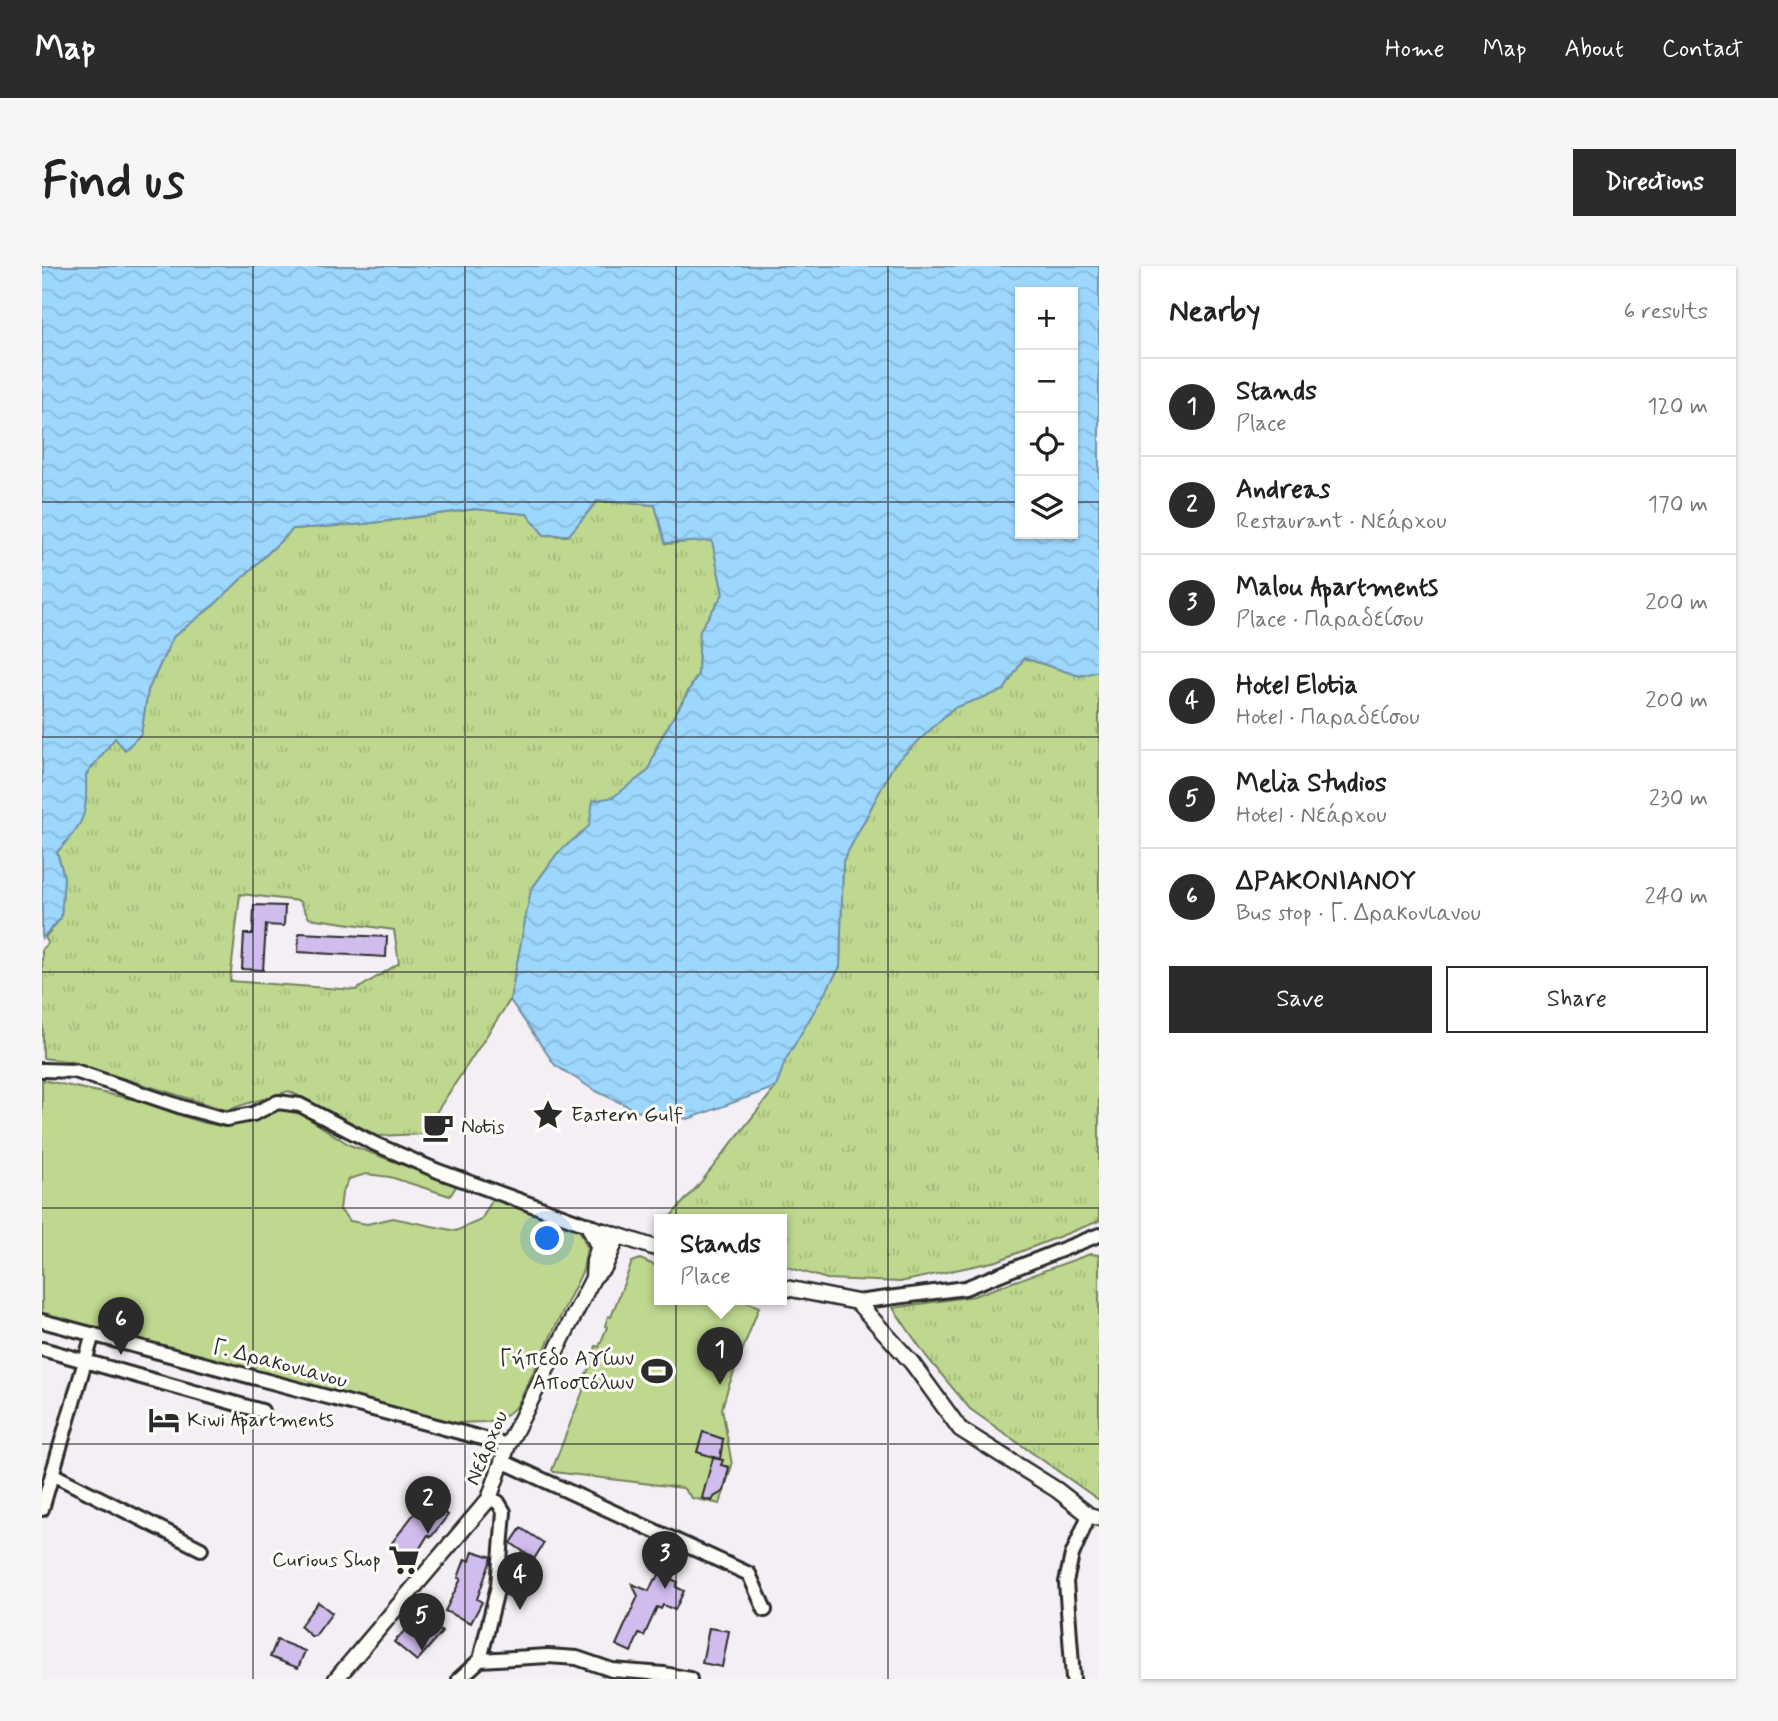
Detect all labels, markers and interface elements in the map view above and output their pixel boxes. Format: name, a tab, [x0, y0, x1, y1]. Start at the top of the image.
text: Map	[35, 27, 95, 71]
text: Home	[1385, 34, 1445, 65]
text: Map	[1483, 34, 1527, 65]
text: About	[1565, 34, 1624, 65]
text: Contact	[1662, 34, 1743, 65]
button: Directions	[1573, 149, 1736, 216]
text: Find us	[42, 150, 185, 215]
map controls	[1015, 287, 1078, 539]
button: +	[1015, 287, 1078, 350]
text: Nearby	[1169, 292, 1260, 331]
text: 6 results	[1624, 297, 1708, 327]
button: −	[1015, 350, 1078, 413]
text: Stands	[1236, 375, 1317, 409]
text: 1	[1187, 392, 1197, 422]
text: 120 m	[1647, 392, 1708, 422]
text: Place	[1236, 409, 1287, 439]
button: locate	[1015, 413, 1078, 476]
text: Andreas	[1236, 473, 1330, 507]
button: layers	[1015, 476, 1078, 539]
text: 2	[1186, 490, 1198, 520]
text: 170 m	[1648, 490, 1708, 520]
text: Restaurant · Νεάρχου	[1236, 507, 1447, 537]
text: Malou Apartments	[1236, 571, 1438, 605]
text: 3	[1187, 588, 1197, 618]
text: 200 m	[1645, 588, 1708, 618]
text: Place · Παραδείσου	[1236, 605, 1423, 635]
text: Hotel Elotia	[1236, 669, 1358, 703]
text: 4	[1185, 686, 1199, 716]
text: 200 m	[1645, 686, 1708, 716]
text: Hotel · Παραδείσου	[1236, 703, 1420, 733]
text: Melia Studios	[1236, 767, 1387, 801]
text: 5	[1185, 784, 1199, 814]
text: 230 m	[1649, 784, 1708, 814]
text: Hotel · Νεάρχου	[1236, 801, 1387, 831]
text: ΔΡΑΚΟΝΙΑΝΟΥ	[1236, 865, 1416, 899]
text: 6	[1186, 882, 1198, 912]
text: 240 m	[1644, 882, 1708, 912]
text: Bus stop · Γ. Δρακονιανου	[1236, 899, 1481, 929]
button: Save	[1169, 966, 1432, 1033]
button: Share	[1446, 966, 1708, 1033]
place icon: Eastern Gulf	[531, 1098, 565, 1132]
place label: Eastern Gulf	[571, 1101, 683, 1129]
cafe icon: Notis	[421, 1110, 455, 1144]
place label: Notis	[461, 1113, 505, 1141]
popup	[654, 1214, 787, 1305]
your location	[530, 1221, 564, 1255]
text: Stands	[680, 1228, 761, 1262]
text: Place	[680, 1262, 731, 1292]
pin: 6	[98, 1297, 144, 1355]
pin: 1	[697, 1327, 743, 1385]
street label: Γ. Δρακονιανου	[210, 1333, 350, 1395]
place label: Γήπεδο Αγίων Αποστόλων	[500, 1345, 634, 1397]
sports icon: Γήπεδο Αγίων Αποστόλων	[640, 1354, 674, 1388]
hotel icon: Kiwi Apartments	[147, 1403, 181, 1437]
place label: Kiwi Apartments	[187, 1406, 334, 1435]
street label: Νεάρχου	[459, 1406, 515, 1490]
pin: 2	[405, 1476, 451, 1534]
pin: 3	[642, 1531, 688, 1589]
supermarket icon: Curious Shop	[387, 1543, 421, 1577]
place label: Curious Shop	[272, 1546, 381, 1574]
pin: 4	[497, 1552, 543, 1610]
pin: 5	[399, 1593, 445, 1651]

